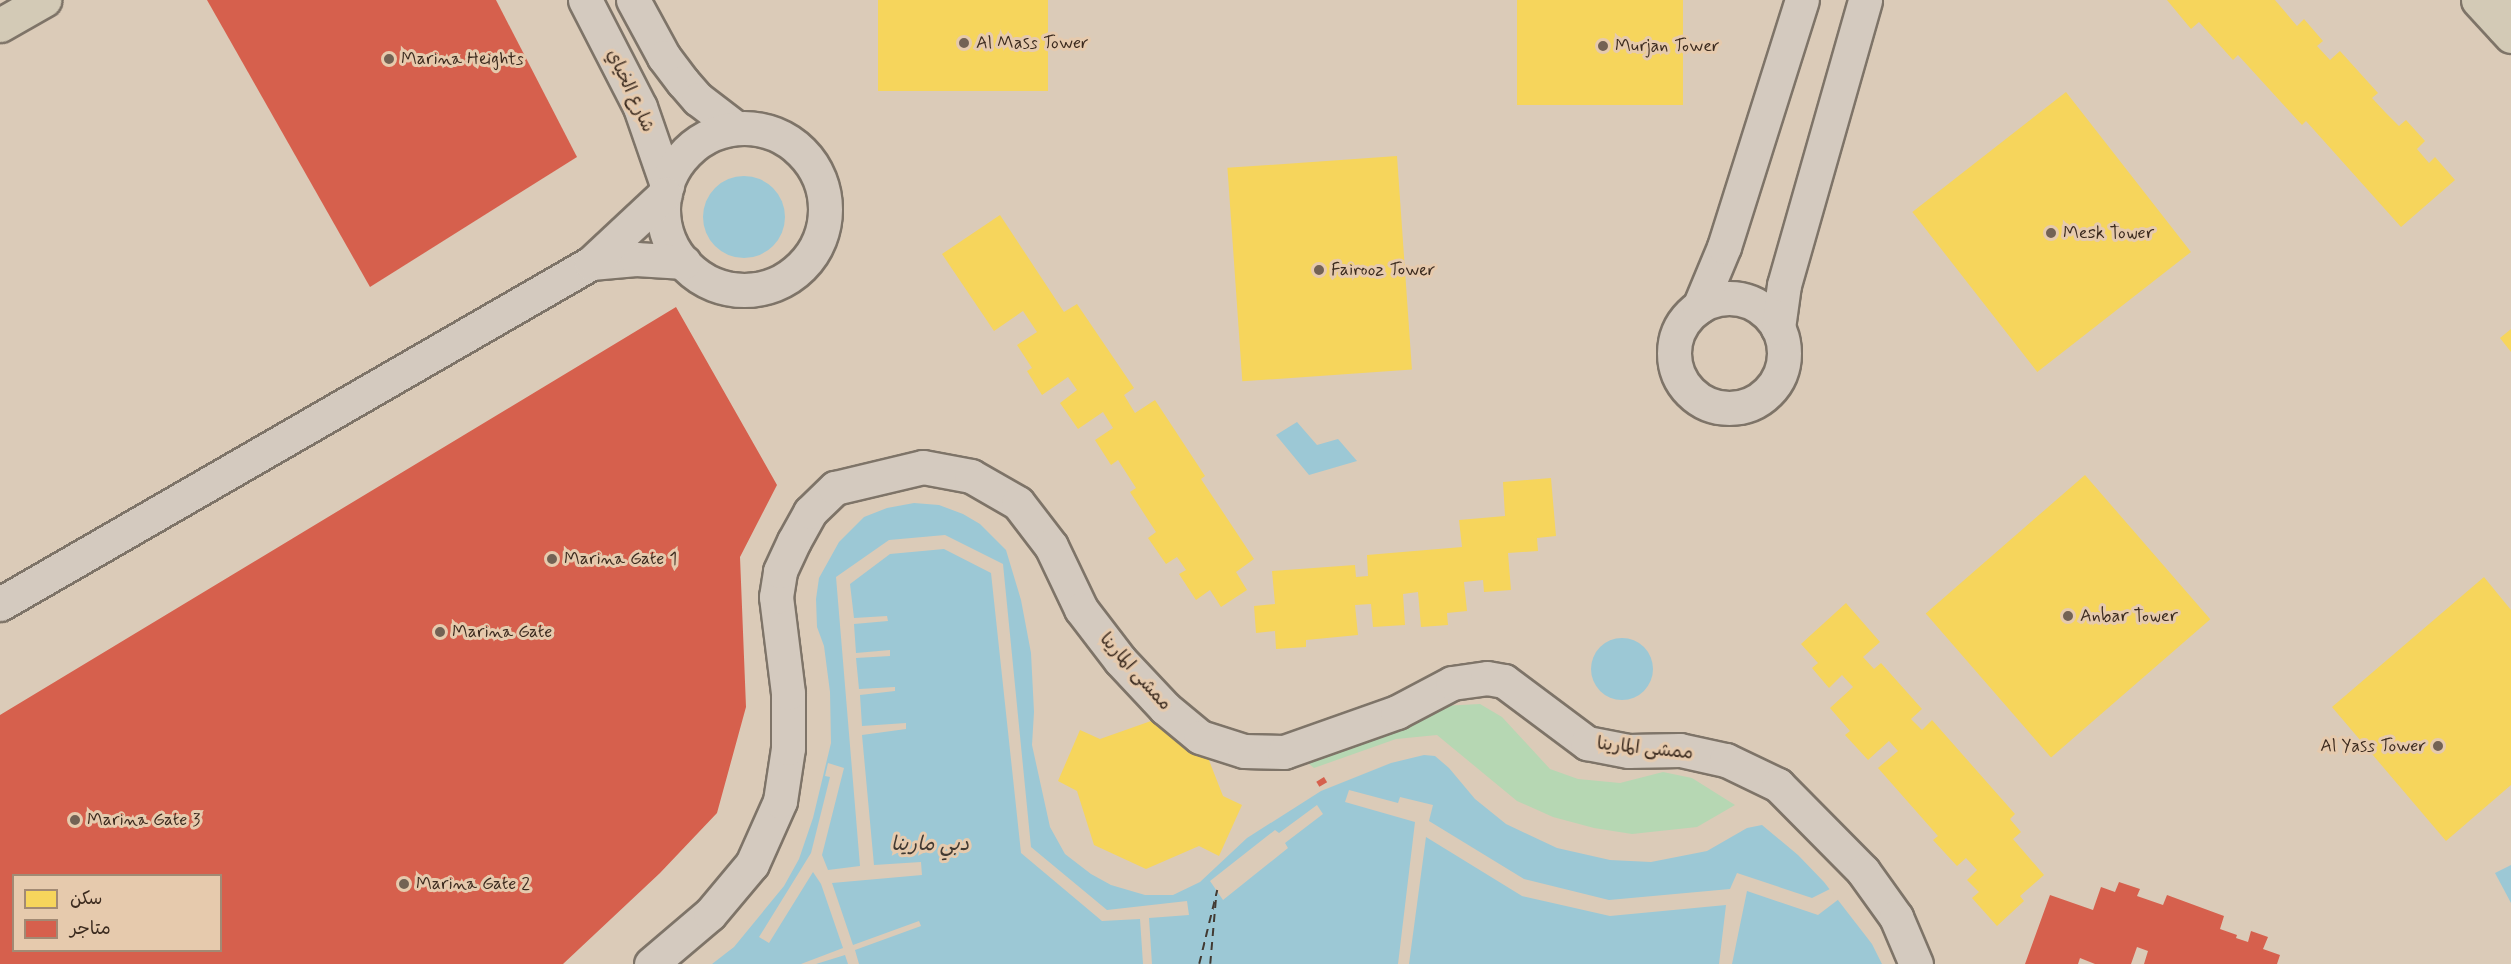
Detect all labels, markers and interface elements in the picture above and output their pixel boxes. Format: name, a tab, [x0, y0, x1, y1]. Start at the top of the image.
place label: Al Mass Tower	[976, 32, 1087, 54]
place label: Murjan Tower	[1615, 35, 1718, 57]
marker: Al Mass Tower	[957, 36, 971, 50]
marker: Murjan Tower	[1596, 39, 1610, 53]
street label: شارع الخياي	[601, 46, 659, 136]
place label: Marina Heights	[401, 48, 524, 70]
marker: Marina Heights	[382, 52, 396, 66]
place label: Mesk Tower	[2063, 222, 2154, 244]
marker: Mesk Tower	[2044, 226, 2058, 240]
place label: Fairooz Tower	[1331, 259, 1434, 281]
marker: Fairooz Tower	[1312, 263, 1326, 277]
place label: Marina Gate 1	[564, 548, 677, 570]
marker: Marina Gate 1	[545, 552, 559, 566]
place label: Anbar Tower	[2080, 605, 2178, 627]
marker: Anbar Tower	[2061, 609, 2075, 623]
place label: Marina Gate	[452, 621, 552, 643]
marker: Marina Gate	[433, 625, 447, 639]
street label: ممشى المارينا	[1095, 629, 1175, 715]
street label: ممشى المارينا	[1596, 733, 1694, 765]
place label: Al Yass Tower	[2319, 735, 2426, 757]
marker: Al Yass Tower	[2431, 739, 2445, 753]
place label: Marina Gate 3	[87, 809, 200, 831]
marker: Marina Gate 3	[68, 813, 82, 827]
water label: دبي مارينا	[891, 832, 969, 856]
place label: Marina Gate 2	[416, 873, 530, 895]
legend	[12, 874, 222, 952]
marker: Marina Gate 2	[397, 877, 411, 891]
text: سكن	[70, 887, 102, 911]
text: متاجر	[70, 917, 111, 941]

